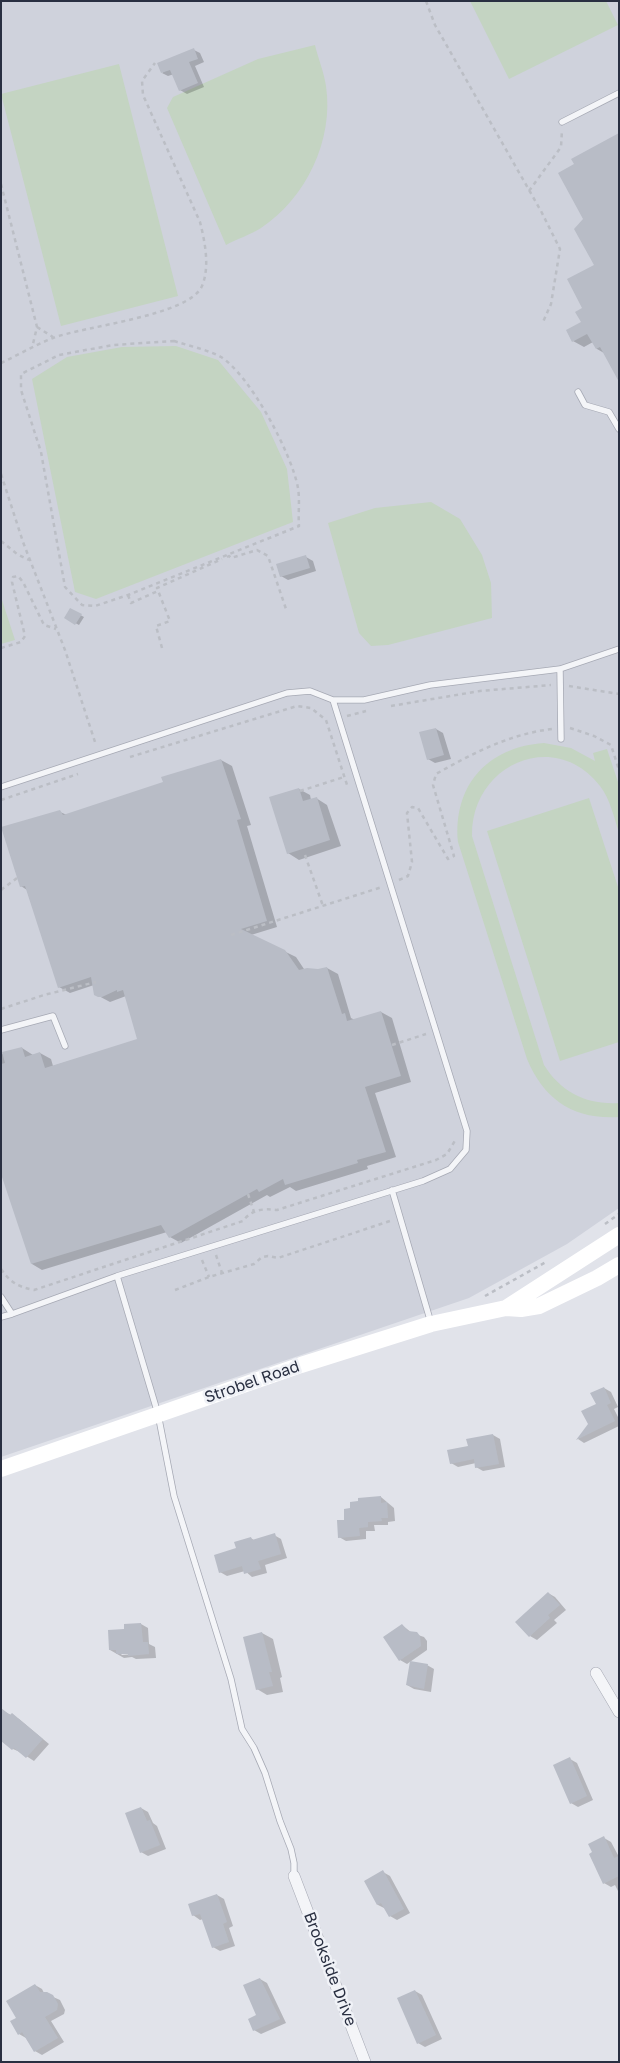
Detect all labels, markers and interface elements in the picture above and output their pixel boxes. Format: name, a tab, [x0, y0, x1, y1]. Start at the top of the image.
street label: Strobel Road	[202, 1357, 302, 1407]
street label: Brookside Drive	[299, 1909, 361, 2029]

